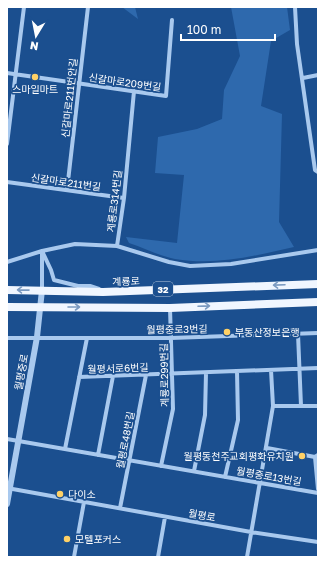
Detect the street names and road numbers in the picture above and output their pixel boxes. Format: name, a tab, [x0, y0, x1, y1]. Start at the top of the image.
street label: 신갈마로211번안길	[59, 58, 79, 138]
street label: 신갈마로209번길	[88, 71, 162, 93]
street label: 계룡로314번길	[104, 169, 124, 233]
street label: 신갈마로211번길	[30, 171, 102, 193]
street label: 계룡로	[112, 275, 140, 287]
road number: 32	[153, 282, 173, 296]
street label: 월평중로3번길	[146, 322, 208, 336]
street label: 계룡로299번길	[157, 343, 171, 407]
street label: 월평중로	[12, 353, 30, 391]
street label: 월평서로6번길	[87, 361, 149, 375]
street label: 월평로48번길	[114, 410, 136, 470]
street label: 월평중로13번길	[236, 464, 302, 488]
street label: 월평로	[187, 507, 217, 523]

